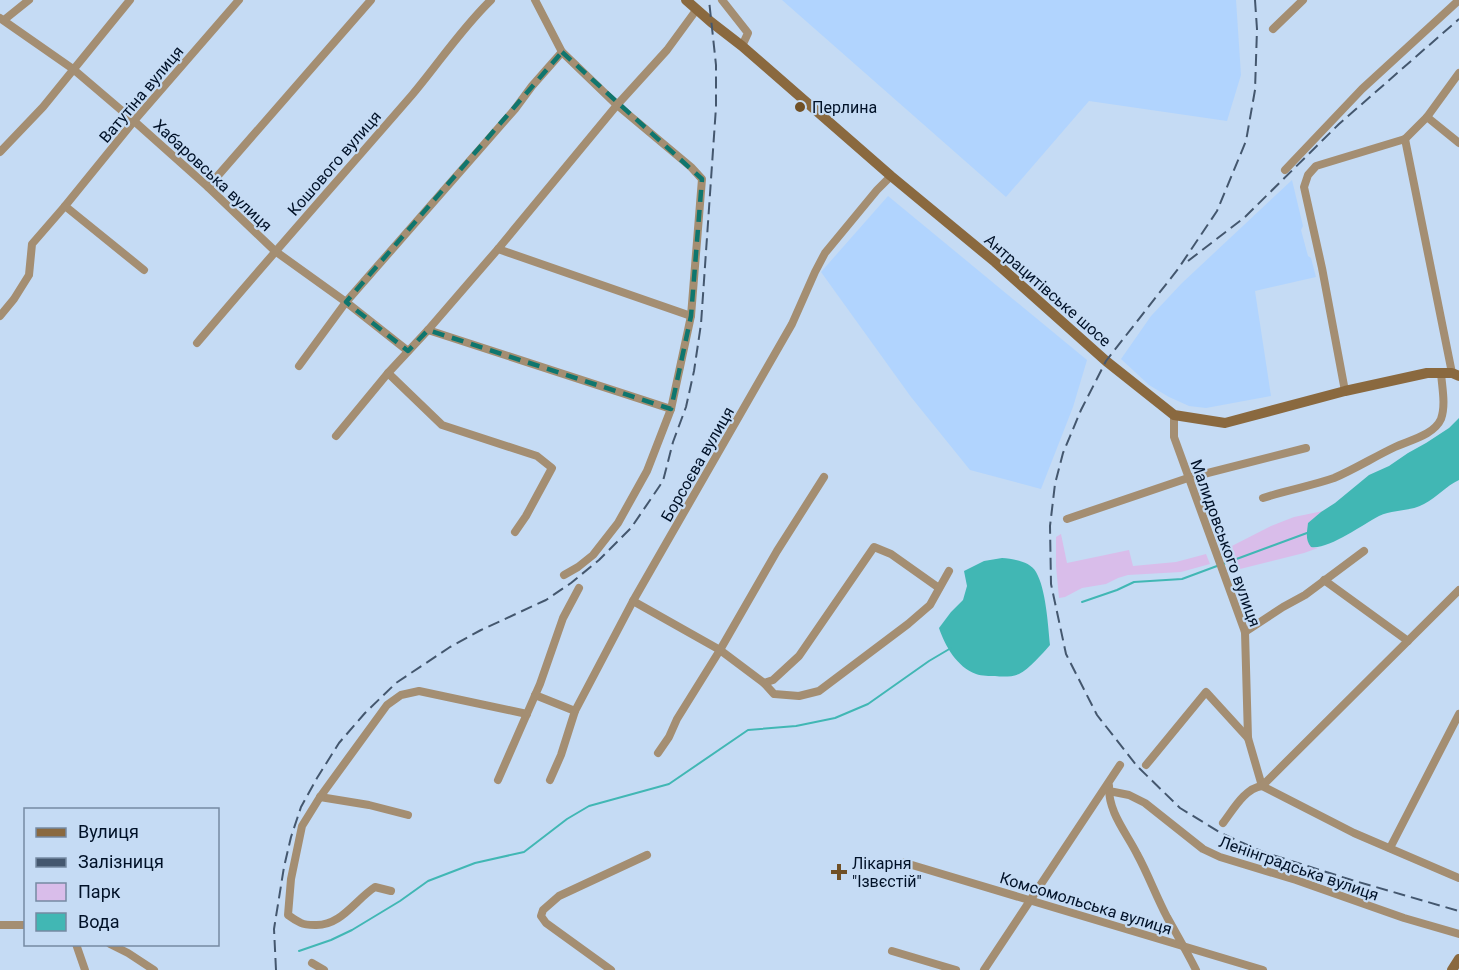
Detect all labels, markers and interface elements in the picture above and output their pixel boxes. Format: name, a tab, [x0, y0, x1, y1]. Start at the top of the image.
street label: Ватутіна вулиця	[95, 42, 187, 147]
place label: Перлина	[812, 98, 877, 117]
marker: Перлина	[793, 100, 807, 114]
street label: Кошового вулиця	[284, 107, 385, 220]
street label: Хабаровська вулиця	[149, 116, 276, 235]
street label: Антрацитівське шосе	[981, 230, 1115, 351]
street label: Борсоєва вулиця	[657, 404, 738, 525]
street label: Малидовського вулиця	[1186, 457, 1265, 629]
legend	[24, 808, 219, 946]
text: Вулиця	[78, 821, 139, 842]
street label: Ленінградська вулиця	[1216, 832, 1381, 905]
text: Залізниця	[78, 851, 164, 872]
place label: Лікарня "Ізвєстій"	[852, 854, 922, 891]
marker: Лікарня "Ізвєстій"	[830, 863, 848, 881]
street label: Комсомольська вулиця	[998, 868, 1174, 939]
text: Парк	[78, 881, 121, 902]
text: Вода	[78, 911, 120, 932]

